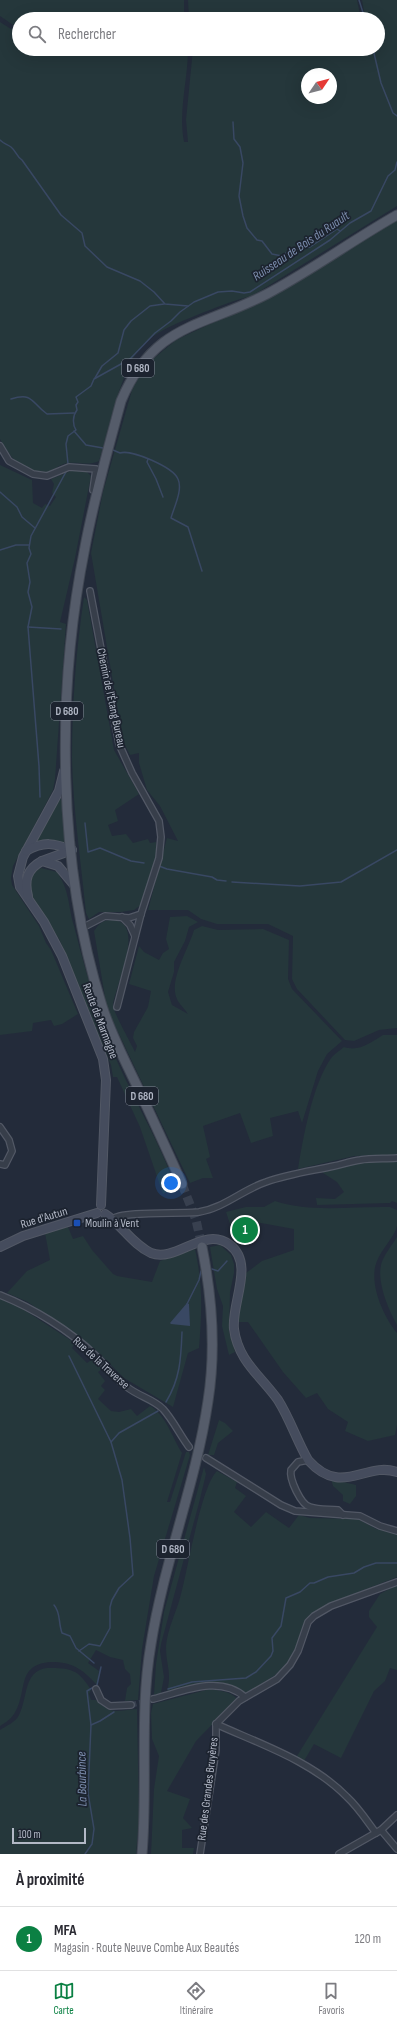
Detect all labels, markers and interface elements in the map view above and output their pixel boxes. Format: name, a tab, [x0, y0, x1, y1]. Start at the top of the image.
search box	[12, 12, 385, 56]
icon: search	[26, 23, 48, 45]
text: Rechercher	[58, 25, 116, 44]
north arrow	[301, 68, 337, 104]
water label: Ruisseau de Bois du Ruault	[250, 207, 353, 284]
road number: D 680	[122, 359, 154, 377]
street label: Chemin de l'Étang Bureau	[93, 647, 129, 749]
road number: D 680	[51, 702, 83, 720]
street label: Route de Marmagne	[79, 981, 121, 1061]
road number: D 680	[126, 1087, 158, 1105]
your location	[161, 1173, 181, 1193]
street label: Rue d'Autun	[19, 1204, 69, 1232]
pin: 1	[232, 1215, 258, 1245]
place label: Moulin à Vent	[85, 1216, 139, 1231]
marker: Moulin à Vent	[72, 1218, 82, 1228]
street label: Rue de la Traverse	[69, 1334, 133, 1393]
road number: D 680	[157, 1540, 189, 1558]
street label: Rue des Grandes Bruyères	[194, 1736, 222, 1842]
water label: La Bourbince	[74, 1751, 90, 1807]
scale bar	[12, 1826, 86, 1845]
text: 100 m	[18, 1828, 40, 1841]
text: À proximité	[16, 1870, 84, 1890]
text: MFA	[54, 1921, 76, 1940]
text: 1	[26, 1931, 32, 1947]
text: 120 m	[355, 1931, 381, 1947]
text: Magasin · Route Neuve Combe Aux Beautés	[54, 1940, 239, 1956]
tab: Carte	[53, 1980, 75, 2017]
tab: Itinéraire	[180, 1980, 213, 2017]
tab: Favoris	[318, 1980, 344, 2017]

